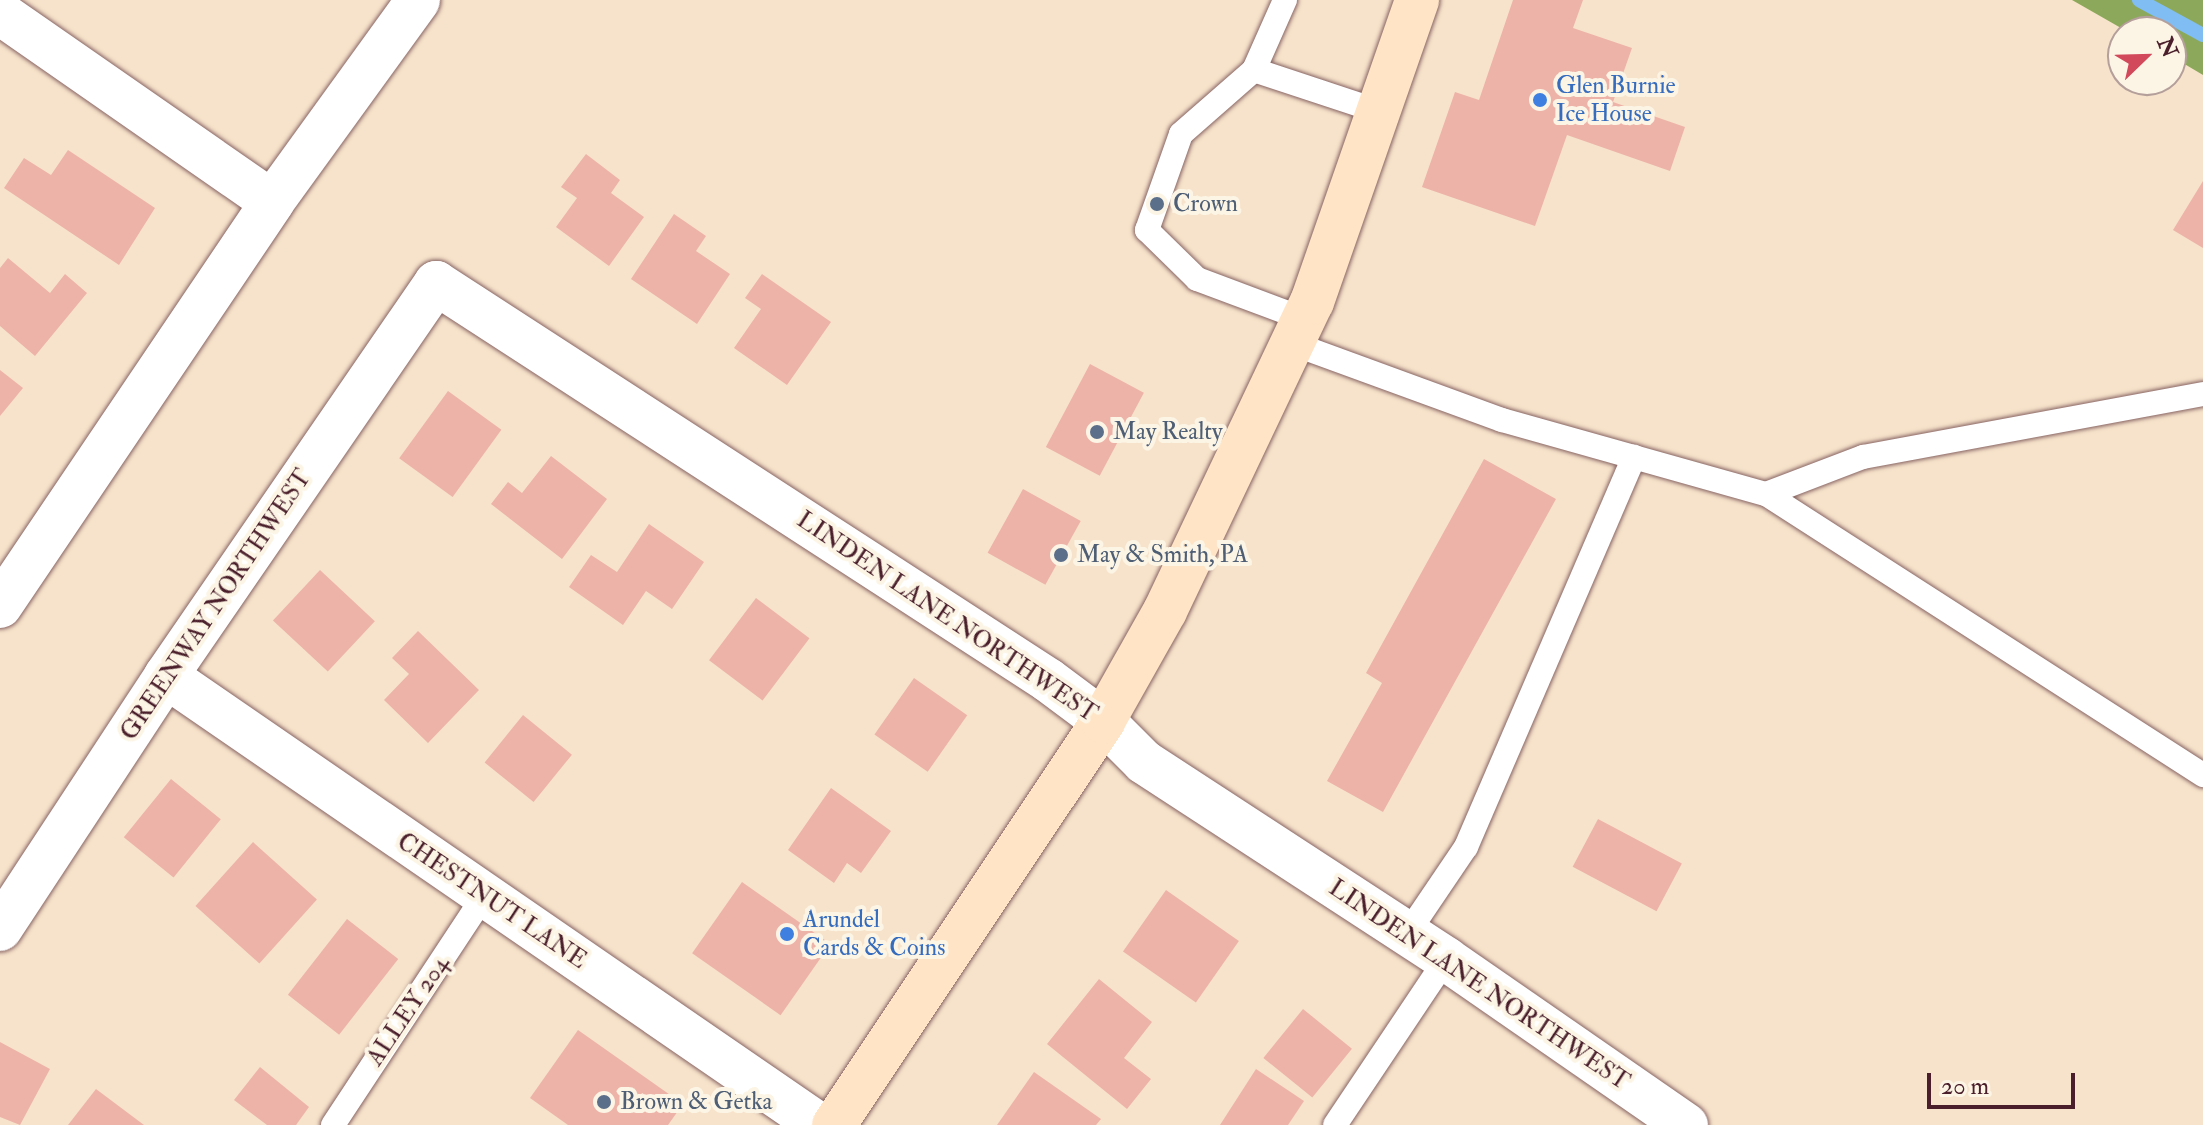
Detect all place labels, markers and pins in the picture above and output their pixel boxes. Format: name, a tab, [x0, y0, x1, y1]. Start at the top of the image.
place label: Glen Burnie Ice House	[1556, 72, 1675, 128]
marker: Glen Burnie Ice House	[1531, 91, 1549, 109]
place label: Crown	[1173, 190, 1238, 218]
marker: Crown	[1148, 195, 1166, 213]
place label: May Realty	[1113, 418, 1223, 446]
marker: May Realty	[1088, 423, 1106, 441]
place label: May & Smith, PA	[1077, 541, 1248, 569]
marker: May & Smith, PA	[1052, 546, 1070, 564]
place label: Arundel Cards & Coins	[803, 906, 945, 962]
marker: Arundel Cards & Coins	[778, 925, 796, 943]
place label: Brown & Getka	[620, 1088, 772, 1116]
marker: Brown & Getka	[595, 1093, 613, 1111]

